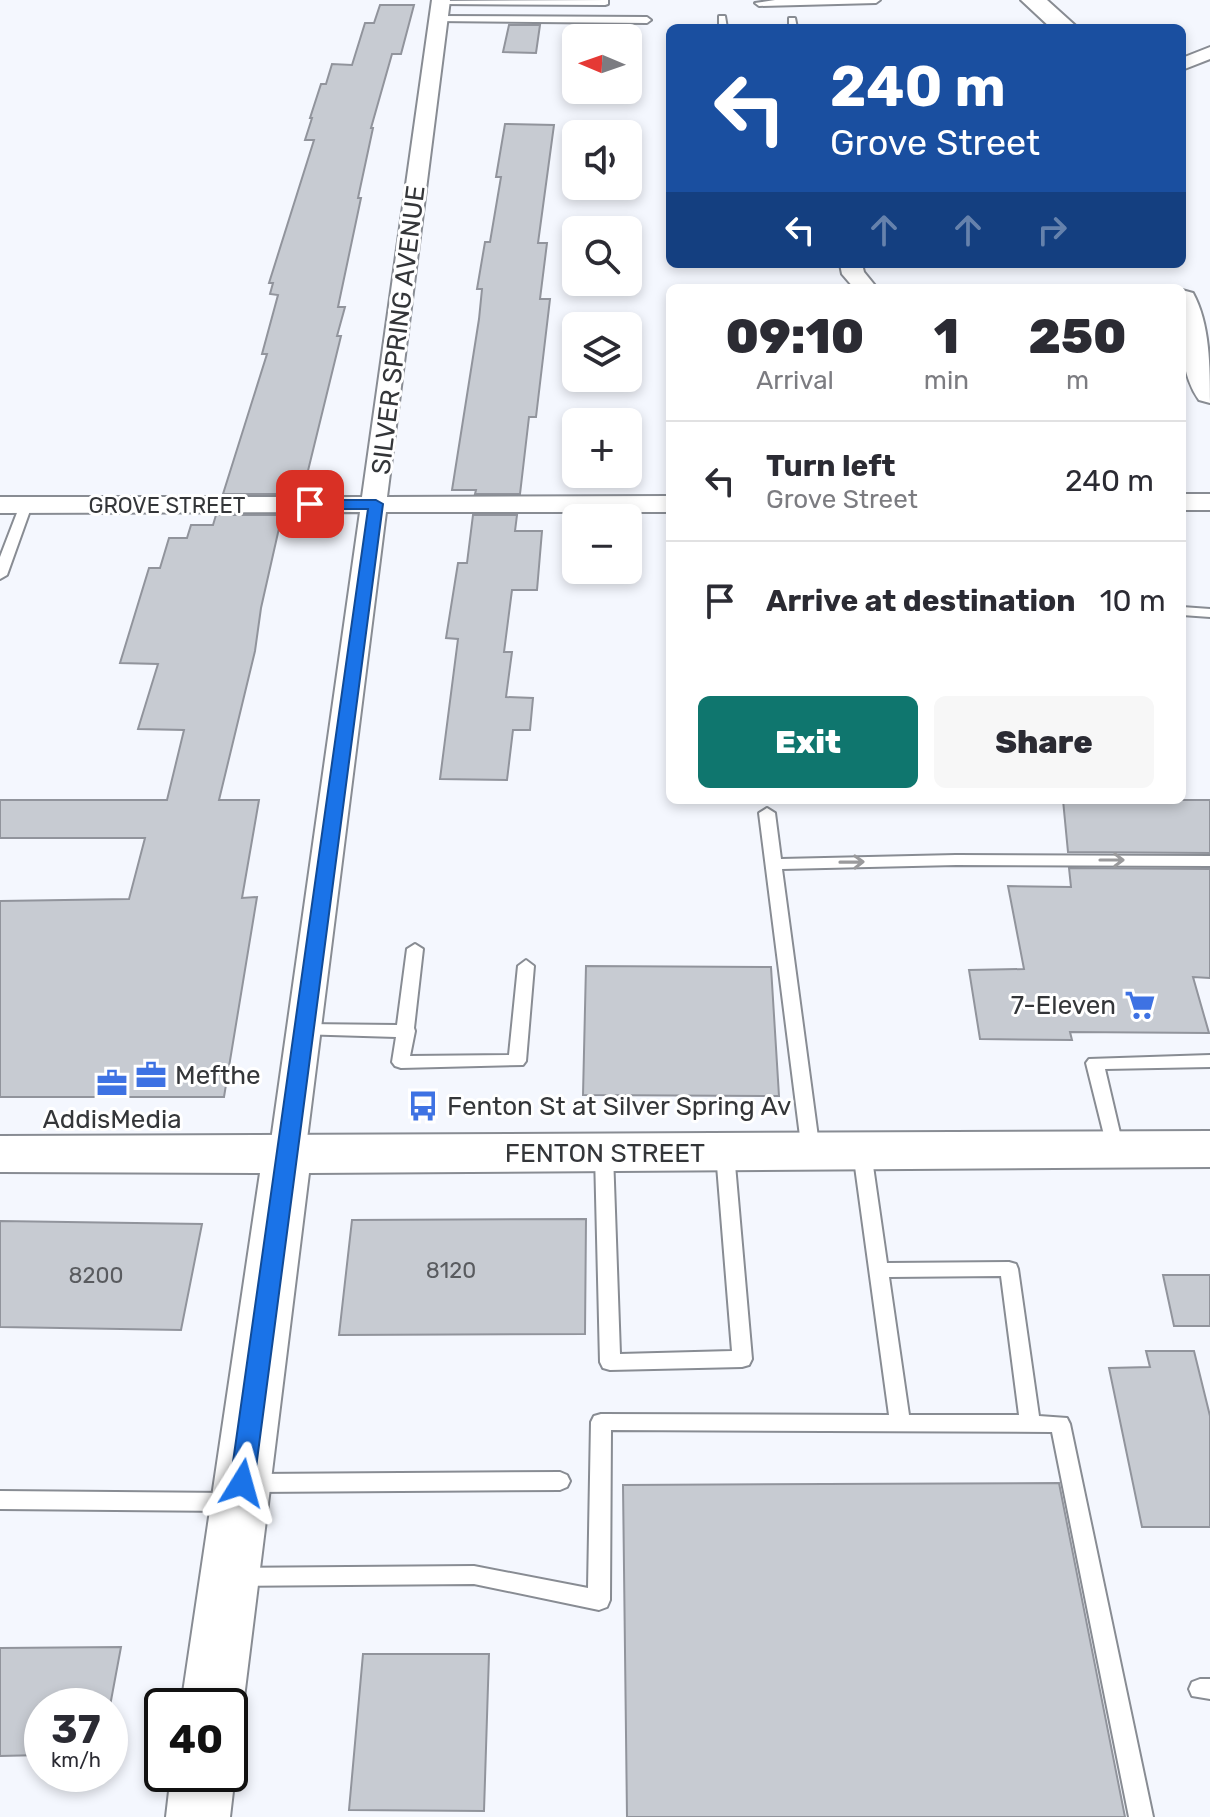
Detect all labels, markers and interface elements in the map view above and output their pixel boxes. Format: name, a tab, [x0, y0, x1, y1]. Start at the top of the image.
north arrow	[562, 24, 642, 104]
map controls	[562, 24, 642, 584]
text: 240 m	[830, 54, 1006, 120]
icon: left	[698, 56, 802, 160]
button: sound	[562, 120, 642, 200]
text: Grove Street	[830, 121, 1040, 164]
street label: SILVER SPRING AVENUE	[365, 184, 432, 476]
icon: left	[778, 208, 822, 252]
icon: ahead	[862, 208, 906, 252]
icon: ahead	[946, 208, 990, 252]
icon: right	[1030, 208, 1074, 252]
button: search	[562, 216, 642, 296]
text: 09:10	[725, 308, 864, 365]
text: 1	[934, 308, 959, 365]
text: 250	[1028, 308, 1127, 365]
button: layers	[562, 312, 642, 392]
text: Arrival	[756, 365, 834, 396]
text: min	[924, 365, 969, 396]
text: m	[1066, 365, 1089, 396]
button: +	[562, 408, 642, 488]
text: Turn left	[766, 448, 896, 484]
icon: left	[698, 459, 742, 503]
text: 240 m	[1065, 463, 1154, 499]
pin	[276, 470, 344, 538]
icon: arrive	[288, 482, 332, 526]
text: Grove Street	[766, 484, 918, 515]
street label: GROVE STREET	[88, 492, 246, 519]
button: −	[562, 504, 642, 584]
icon: arrive	[698, 579, 742, 623]
text: Arrive at destination	[766, 583, 1076, 619]
text: 10 m	[1100, 583, 1166, 619]
button: Exit	[698, 696, 918, 788]
button: Share	[934, 696, 1154, 788]
one-way arrow	[1098, 852, 1125, 868]
one-way arrow	[838, 855, 865, 870]
supermarket icon: 7-Eleven	[1123, 988, 1157, 1022]
place label: 7-Eleven	[1011, 990, 1116, 1021]
office icon: Mefthe	[134, 1058, 168, 1092]
place label: Mefthe	[175, 1060, 261, 1091]
office icon: AddisMedia	[95, 1066, 129, 1100]
bus stop icon: Fenton St at Silver Spring Av	[406, 1089, 440, 1123]
place label: Fenton St at Silver Spring Av	[447, 1091, 791, 1122]
place label: AddisMedia	[42, 1104, 182, 1135]
street label: FENTON STREET	[505, 1138, 705, 1169]
house number: 8120	[426, 1257, 476, 1284]
house number: 8200	[69, 1262, 123, 1289]
position arrow	[200, 1441, 284, 1525]
speed limit sign: 40	[144, 1688, 248, 1792]
text: 37	[51, 1706, 101, 1753]
text: km/h	[51, 1748, 101, 1772]

